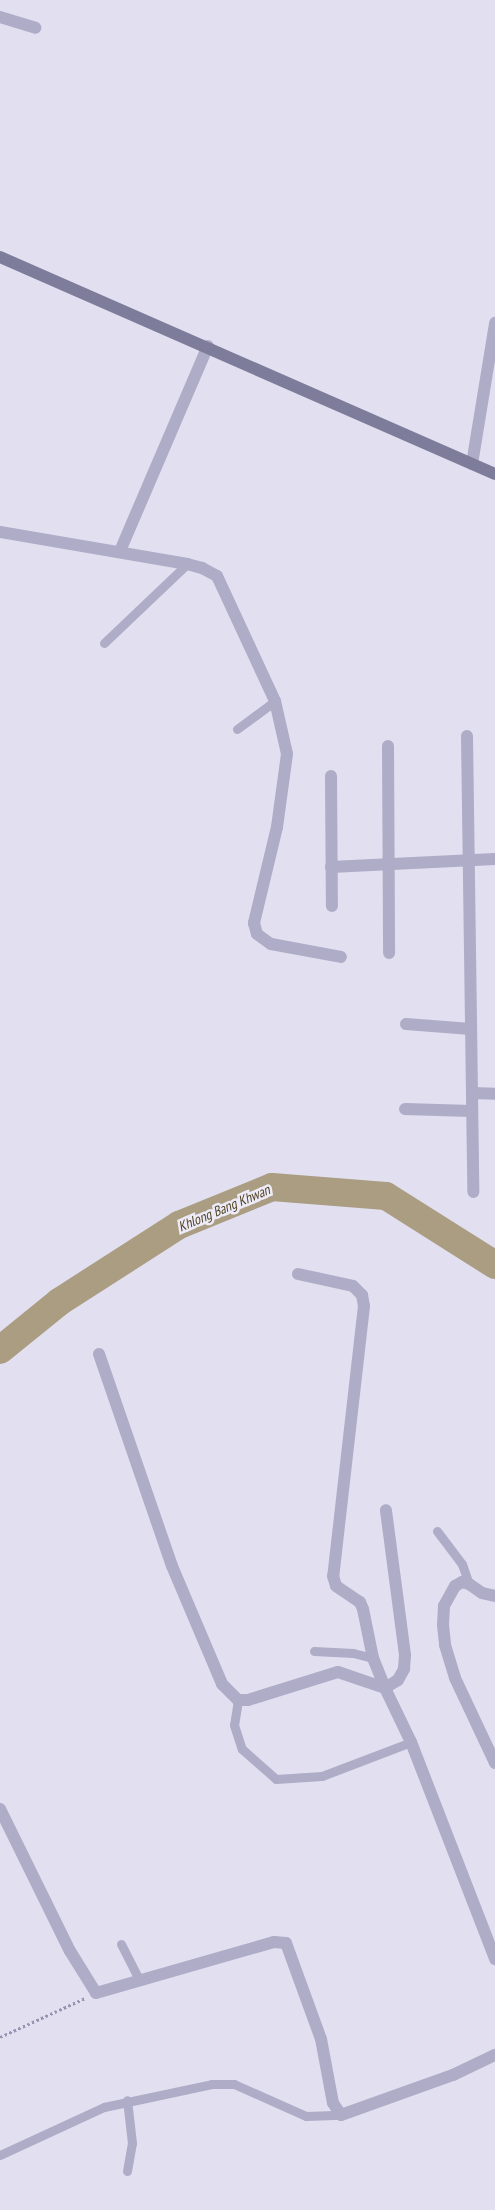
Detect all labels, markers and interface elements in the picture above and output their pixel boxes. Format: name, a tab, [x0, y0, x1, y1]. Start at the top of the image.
water label: Khlong Bang Khwan	[176, 1181, 272, 1235]

